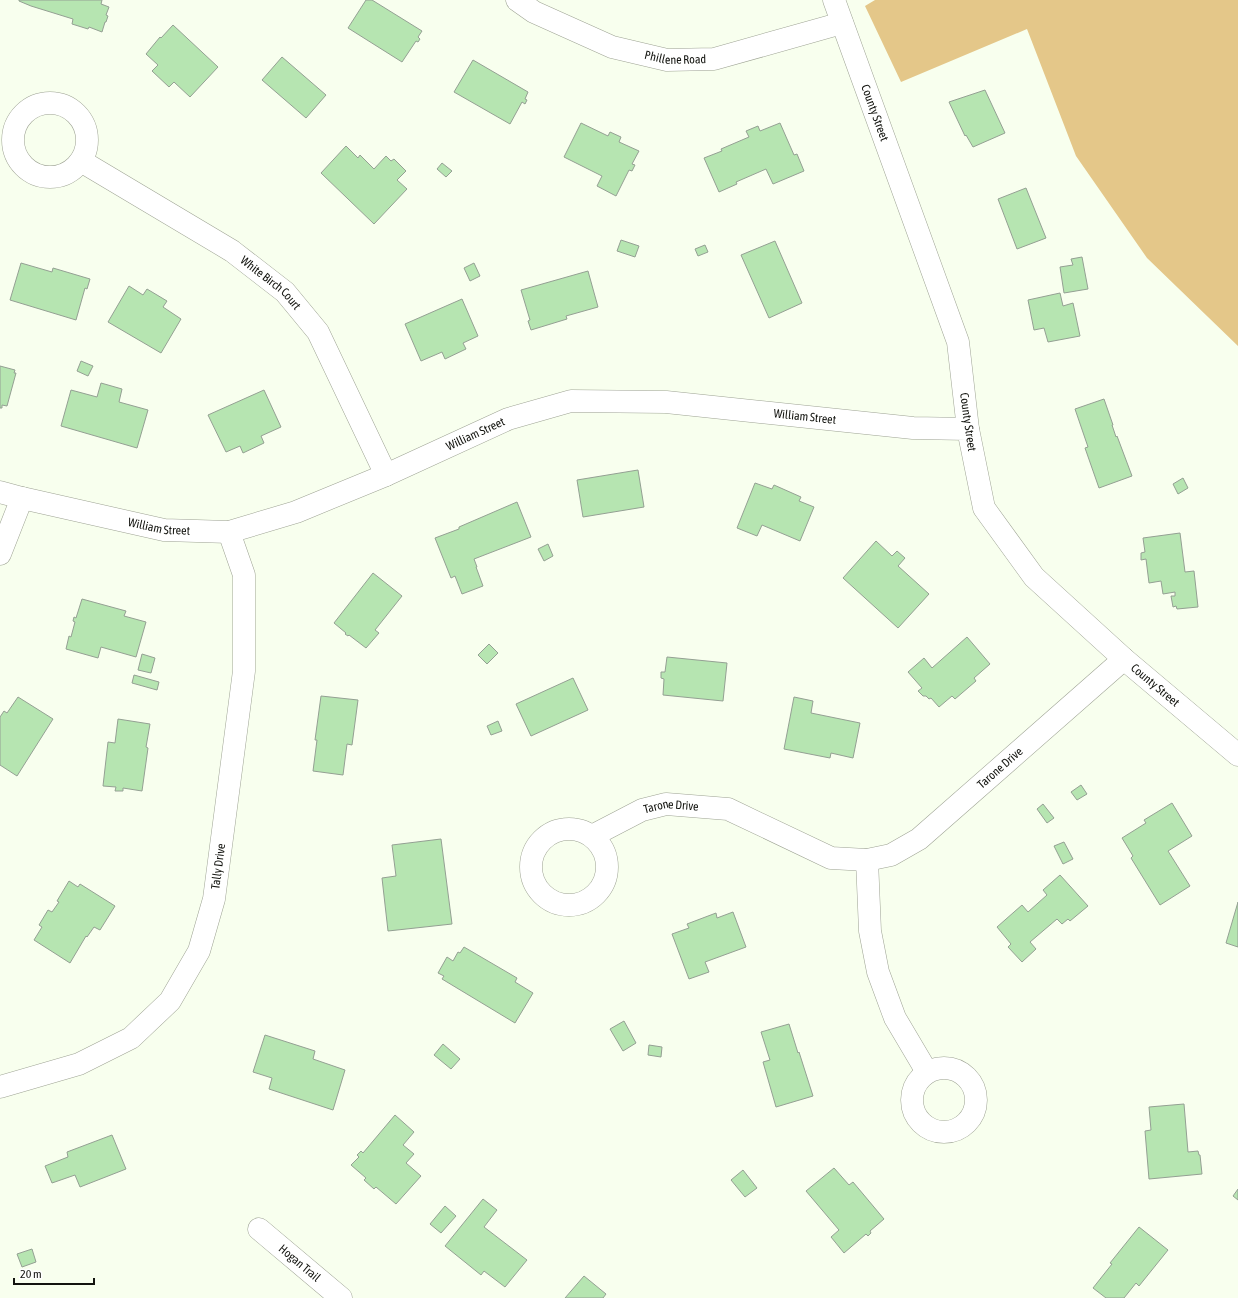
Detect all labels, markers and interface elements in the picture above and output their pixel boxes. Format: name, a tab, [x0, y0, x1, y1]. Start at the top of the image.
street label: Phillene Road	[643, 48, 706, 67]
street label: County Street	[858, 83, 892, 143]
street label: White Birch Court	[238, 253, 304, 313]
street label: County Street	[957, 392, 979, 453]
street label: William Street	[773, 406, 837, 427]
street label: William Street	[444, 414, 507, 453]
street label: William Street	[127, 515, 191, 538]
street label: County Street	[1128, 661, 1183, 710]
street label: Tarone Drive	[975, 744, 1025, 791]
street label: Tarone Drive	[642, 797, 699, 816]
street label: Tally Drive	[208, 843, 228, 890]
street label: Hogan Trail	[276, 1242, 324, 1285]
scale bar	[14, 1260, 94, 1286]
text: 20 m	[20, 1267, 42, 1281]

